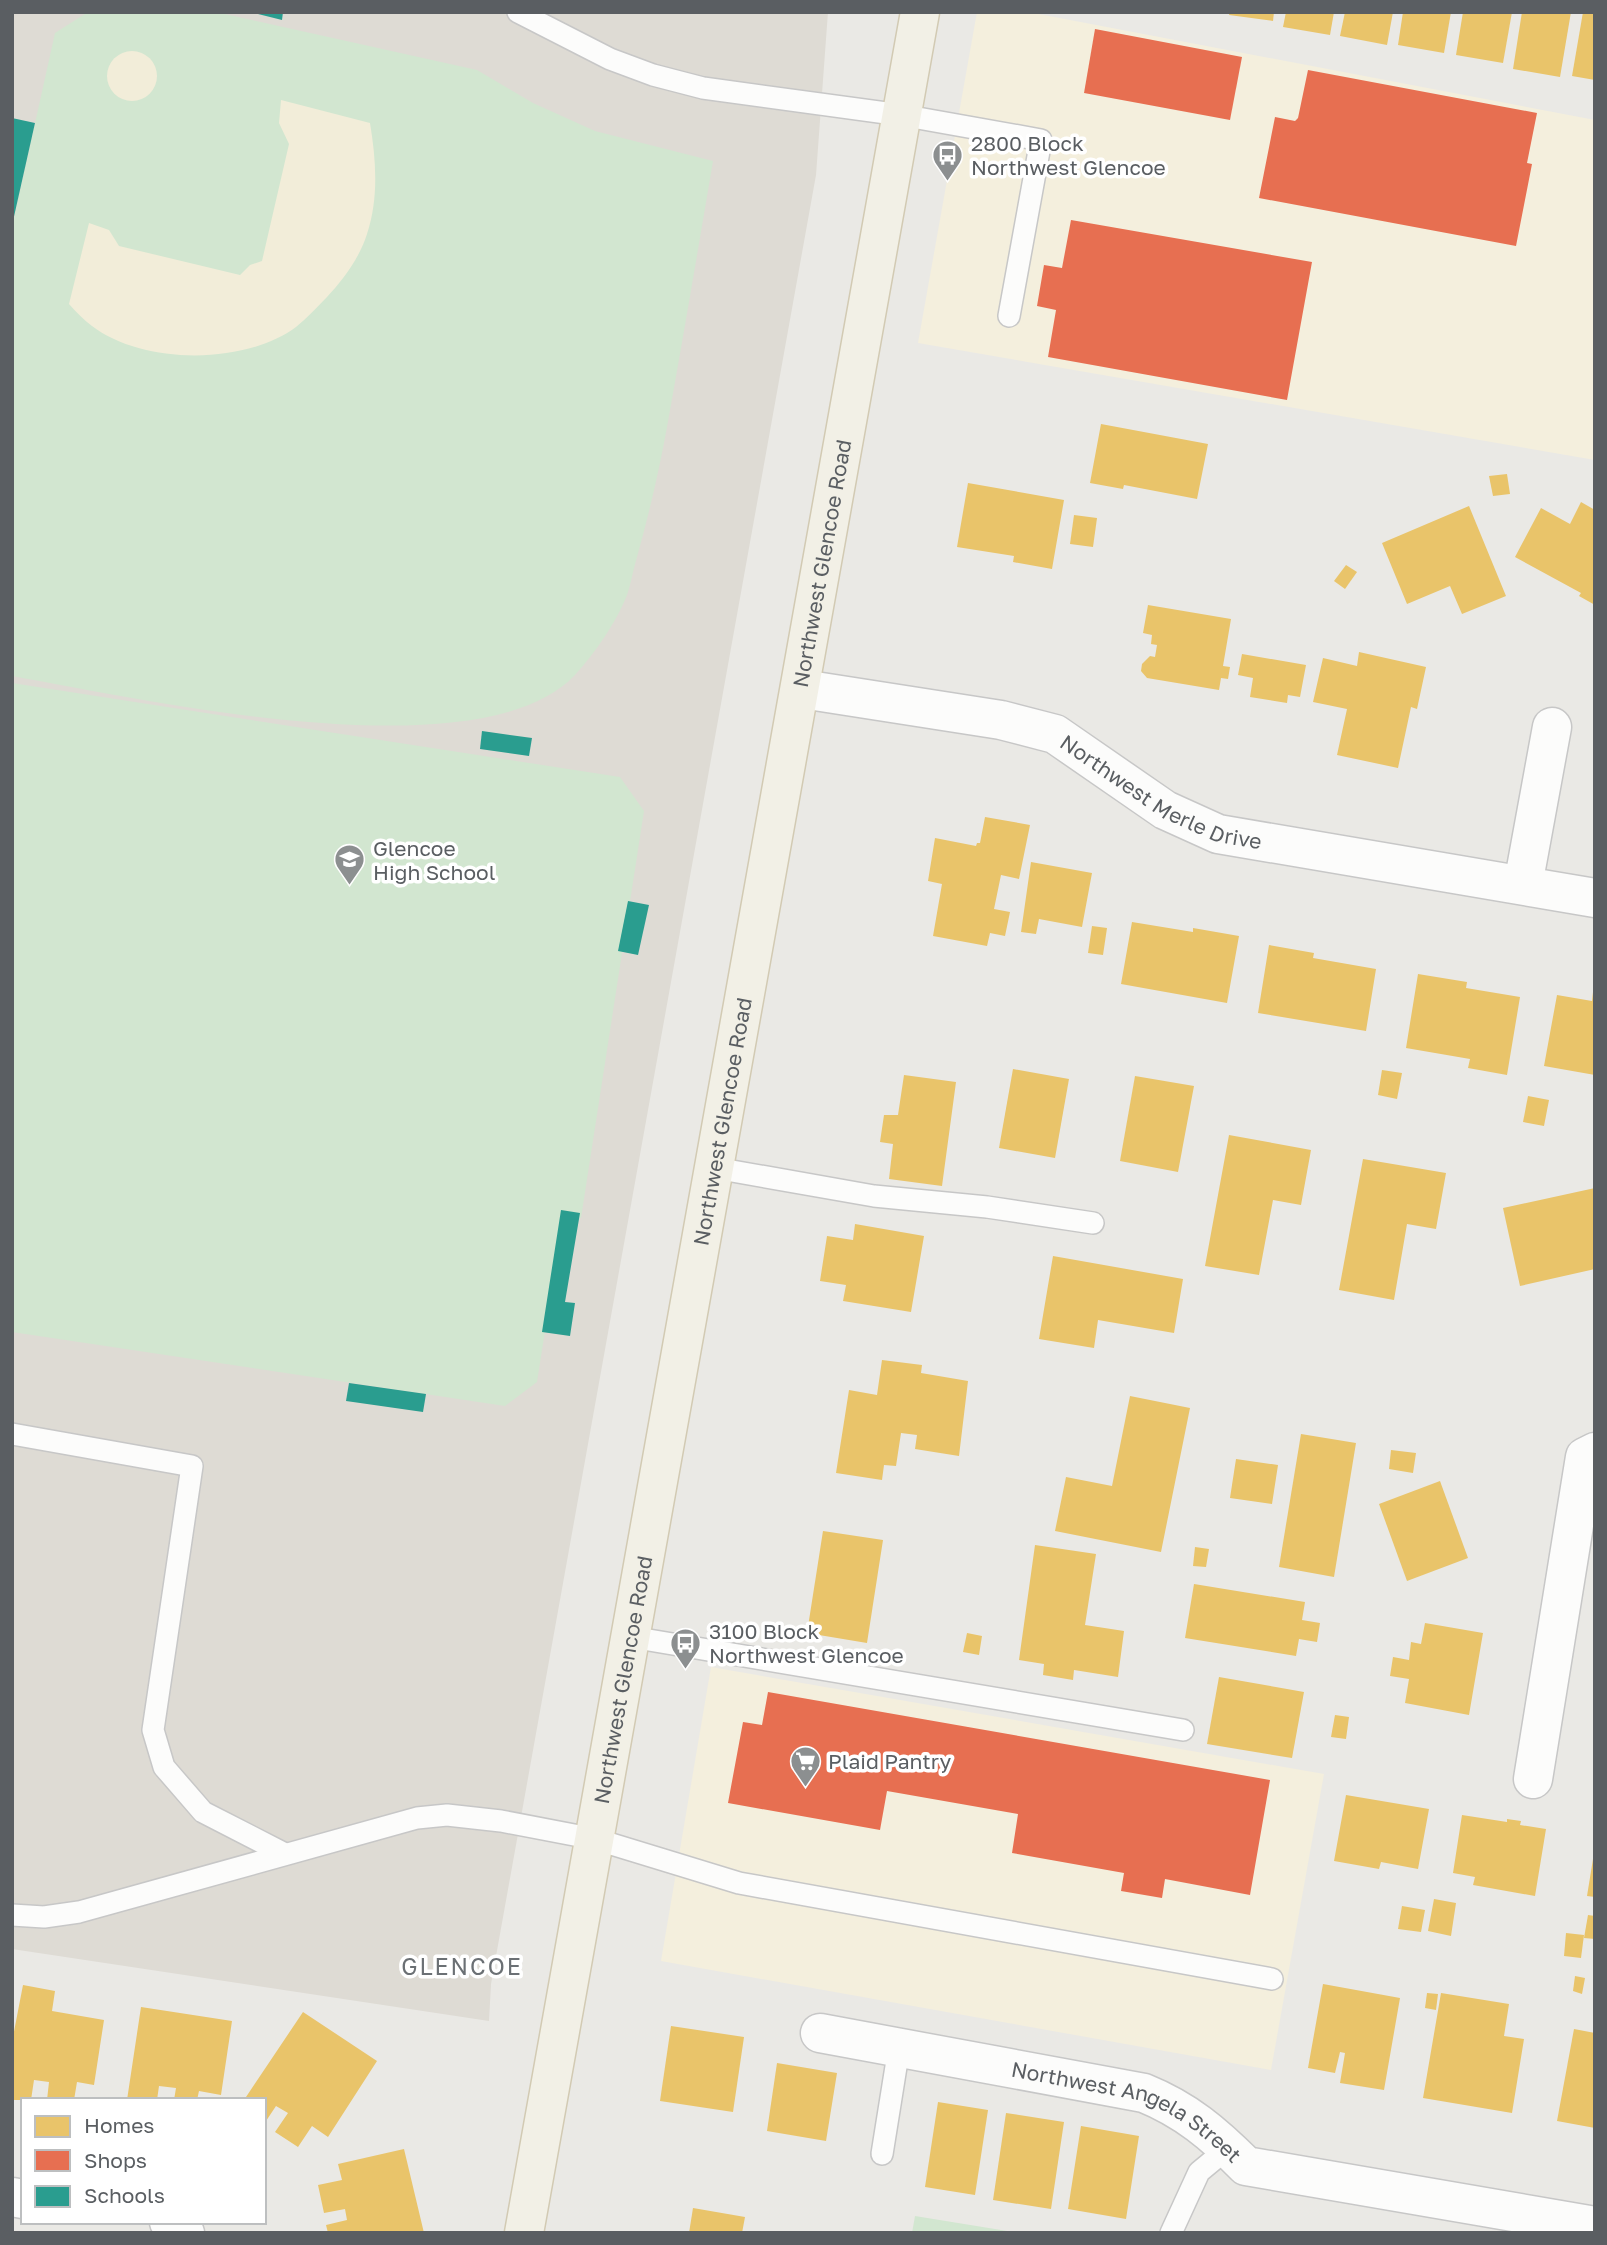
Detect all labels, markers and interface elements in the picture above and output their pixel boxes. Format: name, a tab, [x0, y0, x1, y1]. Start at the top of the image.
place label: 2800 Block Northwest Glencoe	[971, 130, 1166, 180]
bus stop icon: 2800 Block Northwest Glencoe	[931, 138, 965, 182]
street label: Northwest Glencoe Road	[787, 437, 857, 689]
street label: Northwest Merle Drive	[1055, 729, 1264, 854]
place label: Glencoe High School	[373, 835, 495, 885]
school or university icon: Glencoe High School	[333, 843, 367, 887]
street label: Northwest Glencoe Road	[687, 995, 757, 1248]
street label: Northwest Glencoe Road	[588, 1554, 658, 1806]
place label: 3100 Block Northwest Glencoe	[709, 1618, 904, 1668]
bus stop icon: 3100 Block Northwest Glencoe	[669, 1626, 703, 1670]
supermarket icon: Plaid Pantry	[788, 1744, 822, 1788]
place label: Plaid Pantry	[828, 1748, 951, 1774]
district label: GLENCOE	[401, 1952, 523, 1980]
street label: Northwest Angela Street	[1009, 2056, 1247, 2168]
legend	[21, 2098, 266, 2224]
text: Homes	[84, 2112, 154, 2138]
text: Shops	[84, 2147, 147, 2173]
text: Schools	[84, 2182, 165, 2208]

